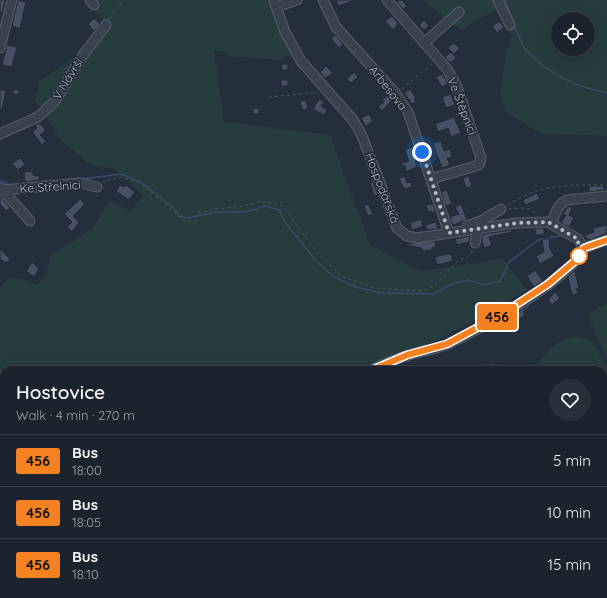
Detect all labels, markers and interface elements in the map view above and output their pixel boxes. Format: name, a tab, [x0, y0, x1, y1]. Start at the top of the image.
map controls	[551, 12, 595, 56]
button: locate	[551, 12, 595, 56]
street label: V Návrší	[49, 55, 86, 102]
street label: Arbesova	[366, 62, 411, 113]
street label: Ve Štěpnici	[445, 75, 480, 137]
your location	[412, 142, 432, 162]
street label: Hospodářská	[362, 150, 403, 225]
street label: Ke Střelnici	[19, 177, 81, 196]
unlabelled marker	[570, 247, 588, 265]
line badge: 456	[474, 304, 520, 330]
text: 456	[485, 308, 509, 326]
button: heart	[549, 379, 591, 421]
text: Hostovice	[16, 380, 105, 404]
text: Walk · 4 min · 270 m	[16, 407, 135, 423]
text: Bus	[72, 443, 98, 462]
text: 5 min	[553, 451, 591, 470]
text: 456	[26, 452, 50, 470]
text: 18:00	[72, 462, 102, 478]
text: Bus	[72, 495, 98, 514]
text: 10 min	[547, 503, 591, 522]
text: 456	[26, 504, 50, 522]
text: 18:05	[72, 514, 101, 530]
text: Bus	[72, 547, 98, 566]
text: 15 min	[548, 555, 591, 574]
text: 456	[26, 556, 50, 574]
text: 18:10	[72, 566, 99, 582]

